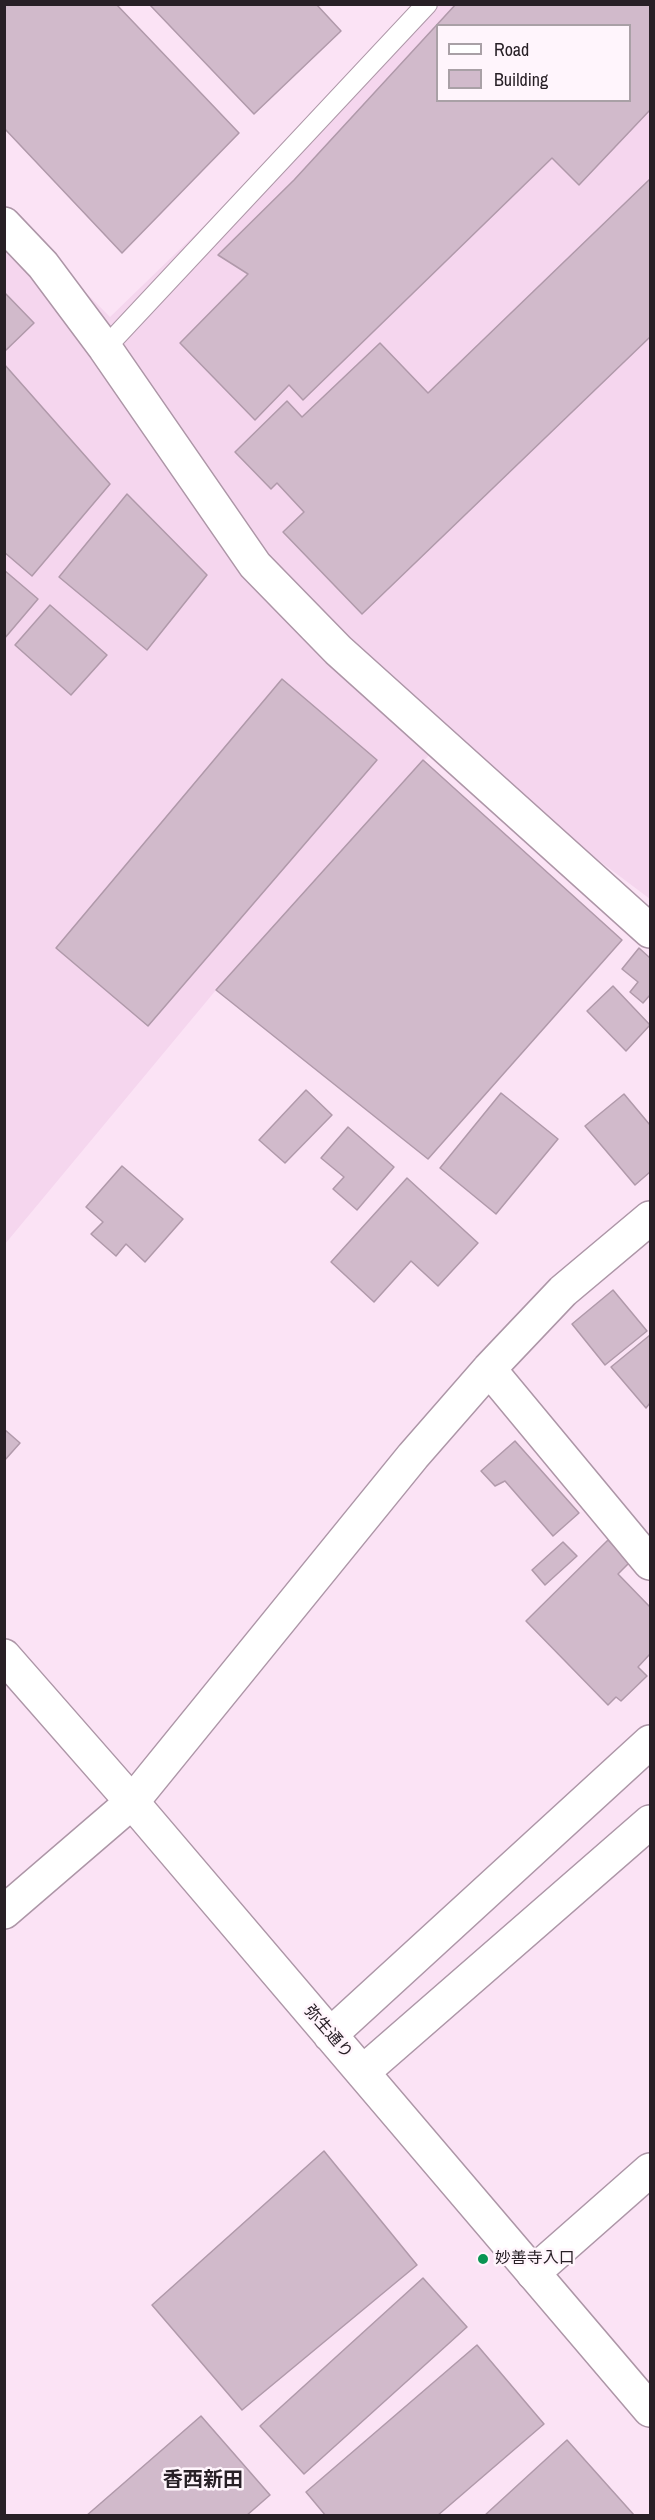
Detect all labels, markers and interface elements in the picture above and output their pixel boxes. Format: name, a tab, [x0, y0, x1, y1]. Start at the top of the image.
legend	[436, 24, 631, 102]
text: Road	[494, 37, 529, 62]
text: Building	[494, 67, 548, 92]
street label: 弥生通り	[300, 2002, 356, 2062]
place label: 妙善寺入口	[495, 2249, 575, 2269]
marker: 妙善寺入口	[476, 2252, 490, 2266]
district label: 香西新田	[163, 2469, 243, 2493]

